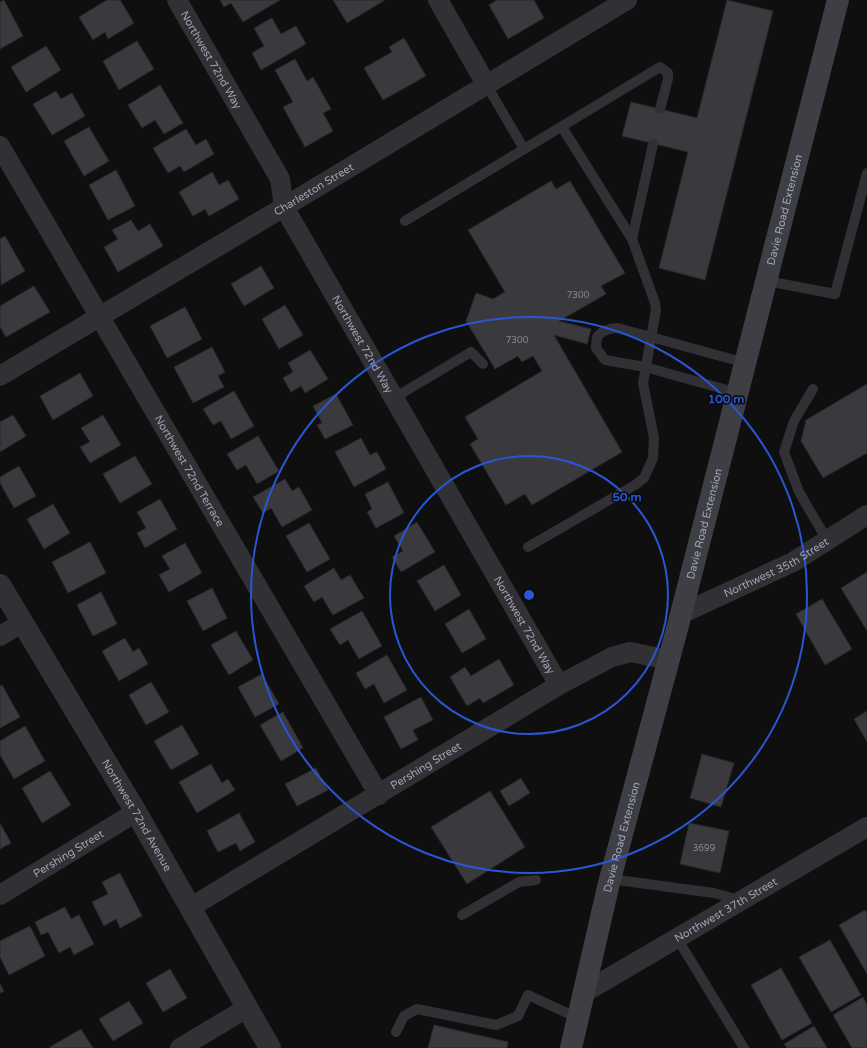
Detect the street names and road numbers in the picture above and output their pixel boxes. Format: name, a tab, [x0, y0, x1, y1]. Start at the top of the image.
street label: Northwest 72nd Way	[178, 9, 244, 111]
street label: Davie Road Extension	[764, 153, 805, 267]
street label: Charleston Street	[272, 161, 356, 219]
street label: Northwest 72nd Way	[329, 293, 396, 396]
street label: Northwest 72nd Terrace	[152, 413, 227, 529]
street label: Davie Road Extension	[684, 467, 725, 581]
street label: Northwest 35th Street	[722, 535, 831, 600]
street label: Northwest 72nd Way	[491, 574, 557, 676]
street label: Pershing Street	[388, 740, 464, 792]
street label: Northwest 72nd Avenue	[99, 757, 174, 874]
street label: Davie Road Extension	[601, 780, 643, 894]
street label: Pershing Street	[31, 827, 106, 880]
street label: Northwest 37th Street	[672, 875, 780, 945]

